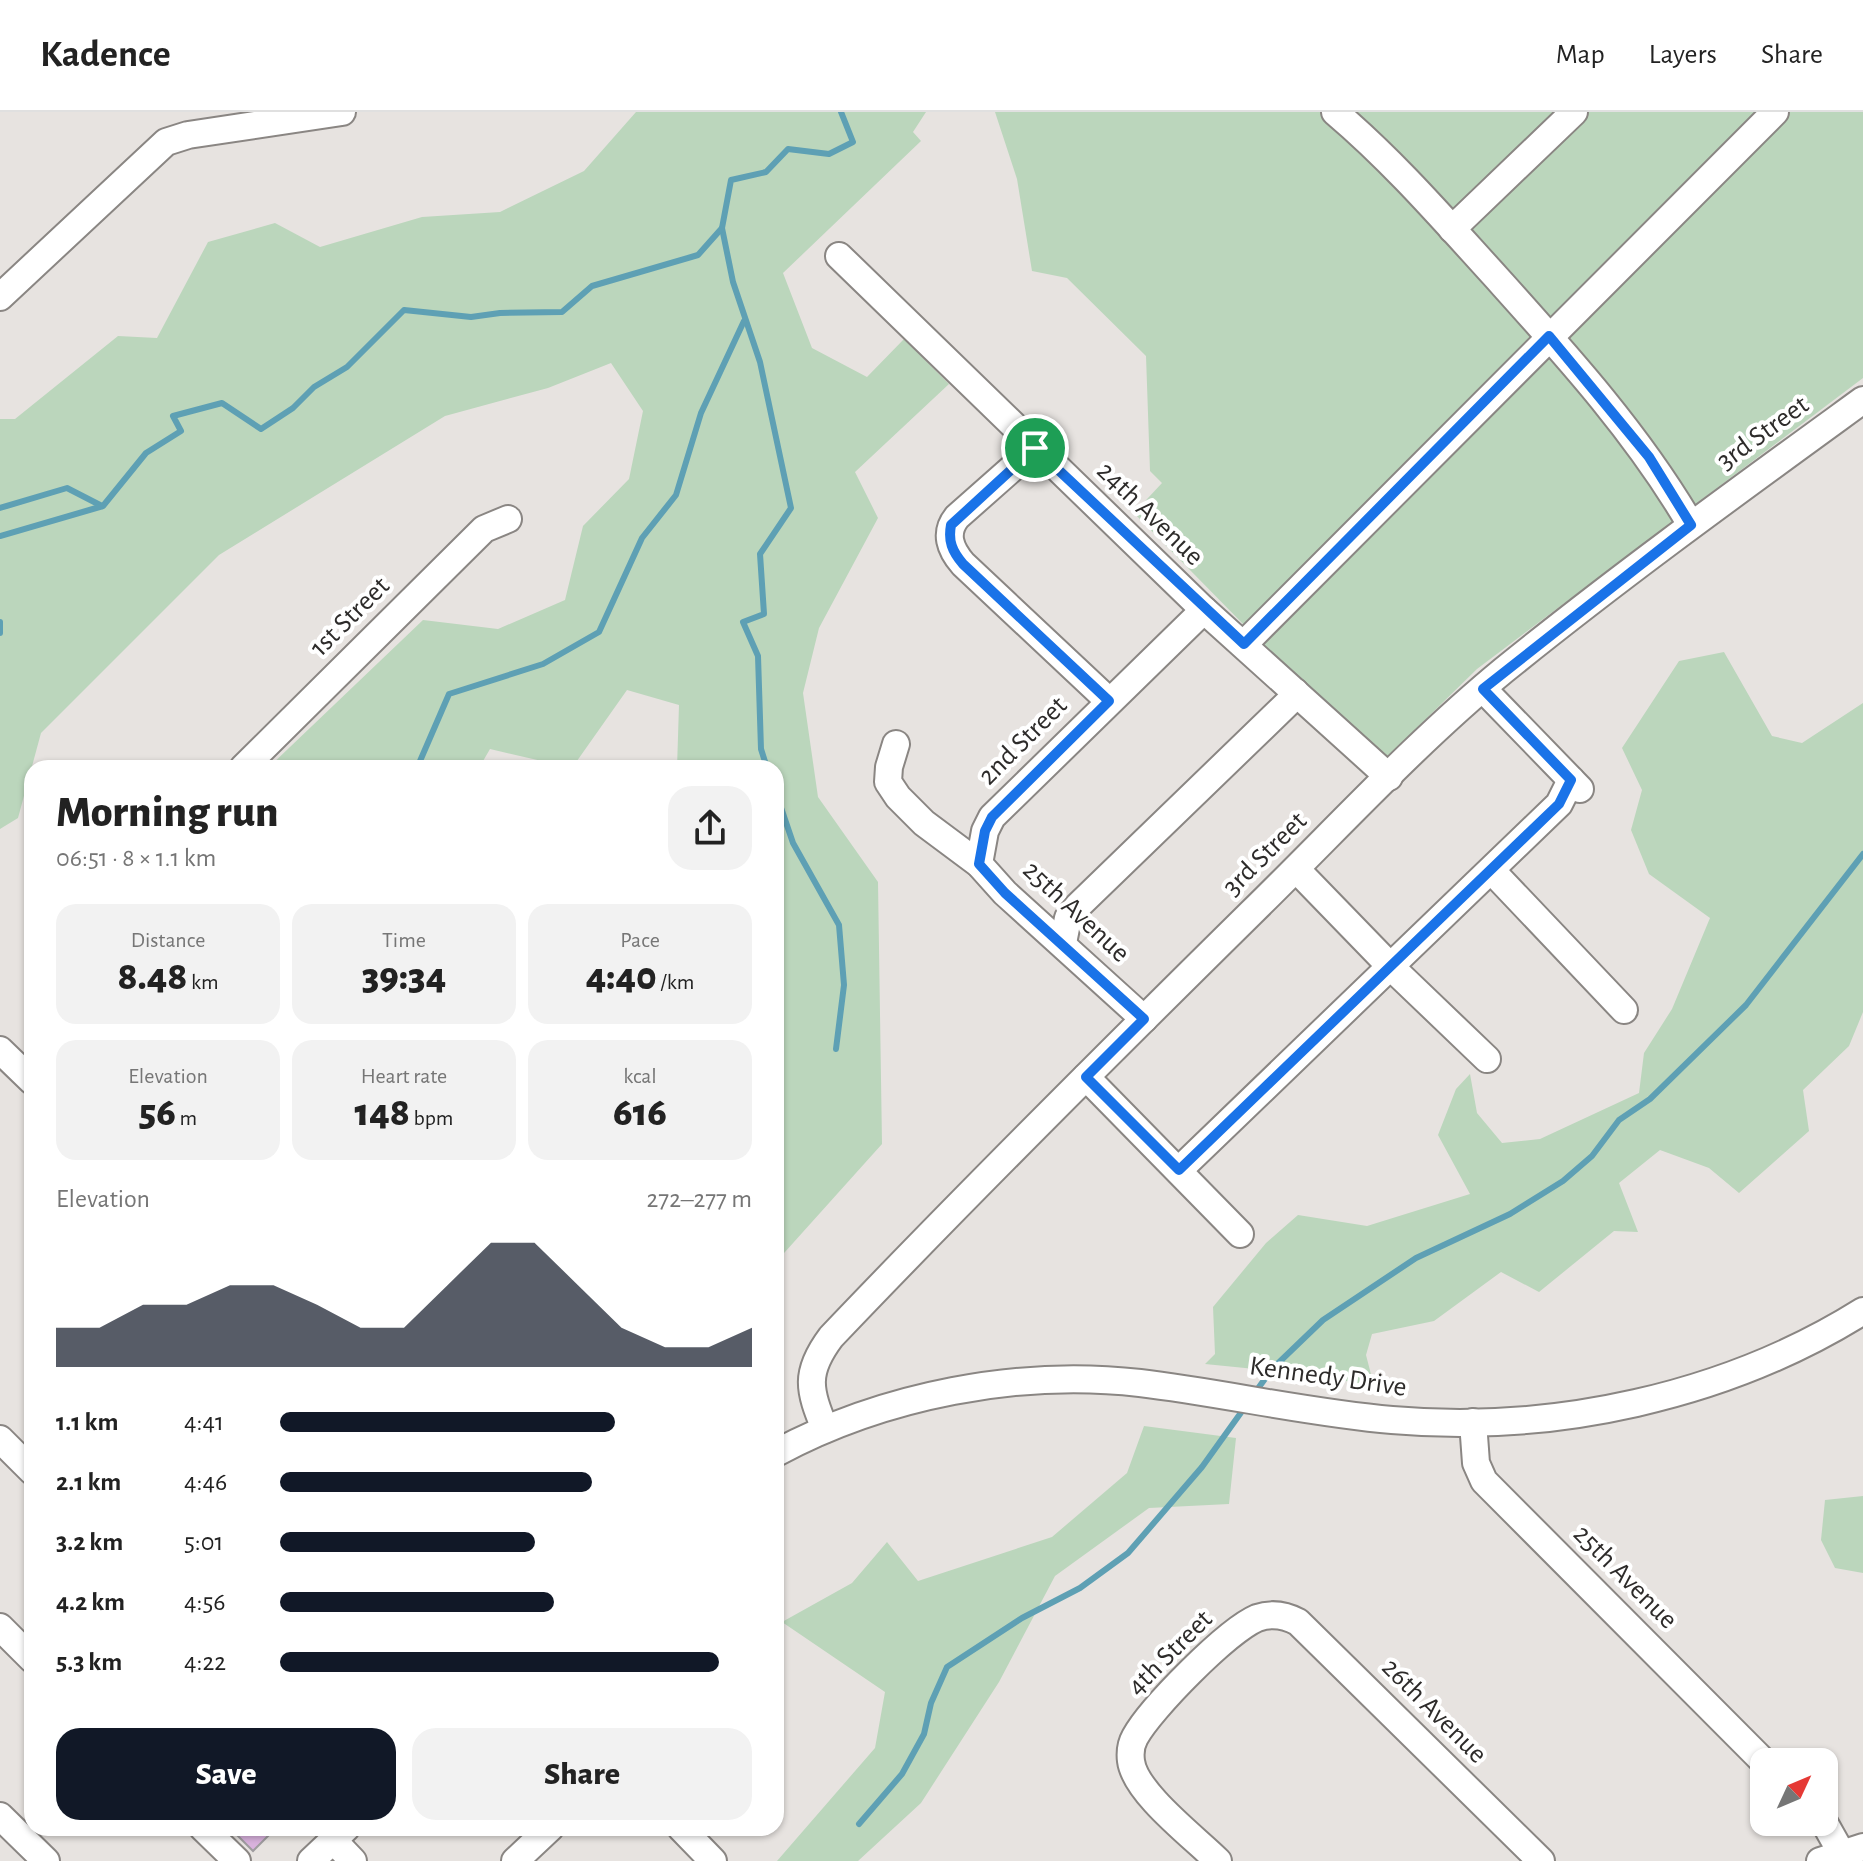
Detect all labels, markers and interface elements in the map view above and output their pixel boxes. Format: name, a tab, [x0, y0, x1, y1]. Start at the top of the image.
text: Kadence	[40, 36, 171, 74]
text: Map	[1556, 41, 1605, 69]
text: Layers	[1649, 41, 1717, 69]
text: Share	[1761, 41, 1823, 69]
street label: 3rd Street	[1712, 391, 1814, 475]
pin	[1001, 414, 1069, 482]
icon: arrive	[1013, 426, 1057, 470]
street label: 24th Avenue	[1091, 457, 1209, 571]
street label: 1st Street	[305, 572, 395, 662]
street label: 2nd Street	[973, 691, 1073, 791]
button: share	[668, 786, 752, 870]
text: Morning run	[56, 791, 279, 835]
street label: 3rd Street	[1218, 807, 1312, 901]
text: 06:51 · 8 × 1.1 km	[56, 845, 216, 871]
street label: 25th Avenue	[1017, 856, 1135, 968]
text: Distance	[131, 929, 205, 951]
text: Time	[382, 929, 426, 951]
text: Pace	[620, 929, 660, 951]
text: 8.48	[117, 957, 187, 997]
text: 39:34	[362, 957, 446, 997]
text: 4:40	[586, 957, 657, 997]
text: km	[187, 971, 219, 993]
text: /km	[657, 971, 694, 993]
text: Elevation	[128, 1065, 208, 1087]
text: Heart rate	[361, 1065, 447, 1087]
text: kcal	[623, 1065, 657, 1087]
text: 56	[139, 1093, 176, 1133]
text: 148	[355, 1093, 410, 1133]
text: 616	[613, 1093, 667, 1133]
text: m	[176, 1107, 197, 1129]
text: bpm	[410, 1107, 453, 1129]
text: Elevation	[56, 1186, 150, 1212]
text: 272–277 m	[647, 1186, 752, 1212]
street label: Kennedy Drive	[1248, 1352, 1408, 1402]
text: 1.1 km	[56, 1409, 118, 1435]
text: 4:41	[184, 1409, 224, 1435]
text: 2.1 km	[56, 1469, 121, 1495]
text: 4:46	[184, 1469, 227, 1495]
street label: 25th Avenue	[1568, 1520, 1682, 1634]
text: 3.2 km	[56, 1529, 123, 1555]
text: 5:01	[184, 1529, 224, 1555]
text: 4.2 km	[56, 1589, 125, 1615]
text: 4:56	[184, 1589, 226, 1615]
street label: 4th Street	[1122, 1605, 1218, 1701]
text: 5.3 km	[56, 1649, 122, 1675]
text: 4:22	[184, 1649, 226, 1675]
street label: 26th Avenue	[1376, 1653, 1492, 1769]
button: Save	[56, 1728, 396, 1820]
button: Share	[412, 1728, 752, 1820]
north arrow	[1750, 1748, 1838, 1836]
map controls	[1750, 1748, 1838, 1836]

